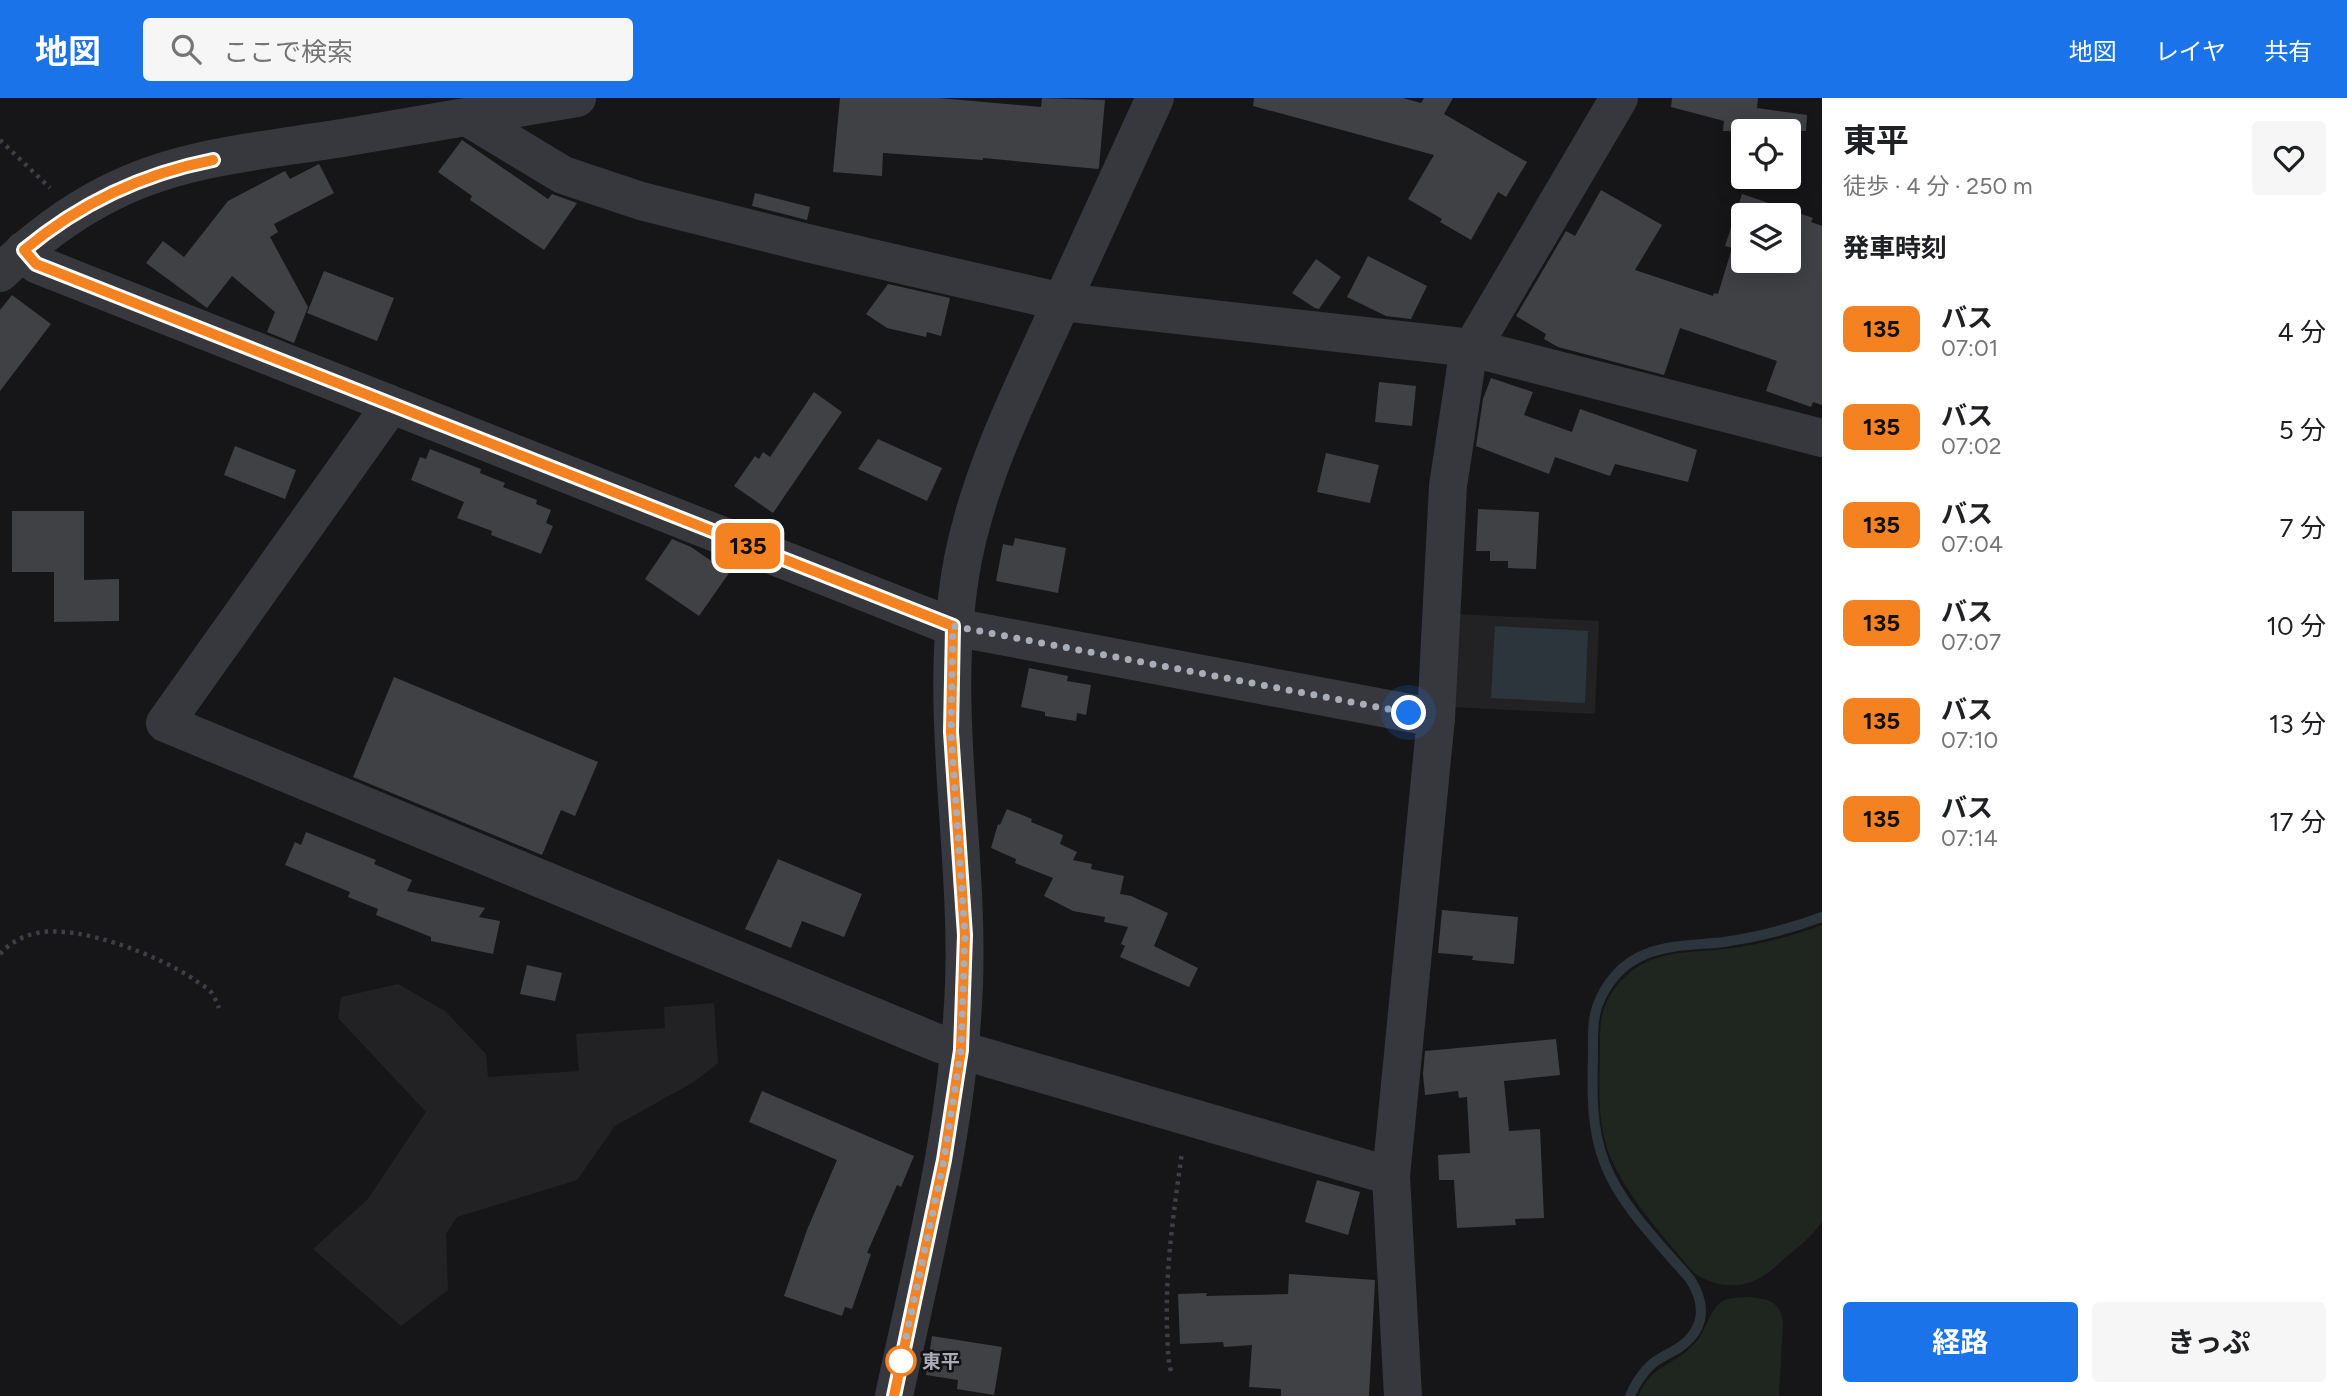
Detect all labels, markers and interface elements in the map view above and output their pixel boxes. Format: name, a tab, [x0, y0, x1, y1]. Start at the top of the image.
search box	[143, 18, 633, 81]
icon: search	[167, 30, 205, 68]
text: 地図	[35, 32, 101, 71]
text: ここで検索	[223, 36, 353, 68]
text: 地図	[2069, 37, 2117, 66]
text: レイヤ	[2155, 37, 2226, 66]
text: 共有	[2264, 37, 2312, 66]
map controls	[1731, 119, 1801, 273]
button: locate	[1731, 119, 1801, 189]
text: 東平	[1843, 121, 1909, 160]
button: heart	[2252, 121, 2326, 195]
text: 徒歩 · 4 分 · 250 m	[1843, 172, 2032, 200]
button: layers	[1731, 203, 1801, 273]
text: 発車時刻	[1843, 232, 1947, 264]
text: バス	[1941, 302, 1993, 334]
text: 135	[1863, 314, 1900, 343]
text: 4 分	[2277, 316, 2326, 348]
text: 07:01	[1941, 334, 1998, 362]
text: バス	[1941, 400, 1993, 432]
text: 135	[1863, 412, 1900, 441]
text: 5 分	[2279, 414, 2326, 446]
text: 07:02	[1941, 432, 2002, 460]
text: バス	[1941, 498, 1993, 530]
text: 135	[1863, 510, 1900, 539]
text: 7 分	[2280, 512, 2326, 544]
line badge: 135	[708, 523, 788, 569]
text: 07:04	[1941, 530, 2003, 558]
text: 135	[729, 531, 767, 560]
text: バス	[1941, 596, 1993, 628]
text: 135	[1863, 608, 1900, 637]
text: 10 分	[2266, 610, 2326, 642]
text: 07:07	[1941, 628, 2001, 656]
text: バス	[1941, 694, 1993, 726]
your location	[1391, 695, 1426, 730]
text: 135	[1863, 706, 1900, 735]
text: 13 分	[2269, 708, 2326, 740]
text: 07:10	[1941, 726, 1998, 754]
text: バス	[1941, 792, 1993, 824]
text: 135	[1863, 804, 1900, 833]
text: 17 分	[2269, 806, 2326, 838]
text: 07:14	[1941, 824, 1998, 852]
button: 経路	[1843, 1302, 2078, 1382]
button: きっぷ	[2092, 1302, 2326, 1382]
marker: 東平	[886, 1346, 916, 1376]
place label: 東平	[922, 1350, 960, 1373]

